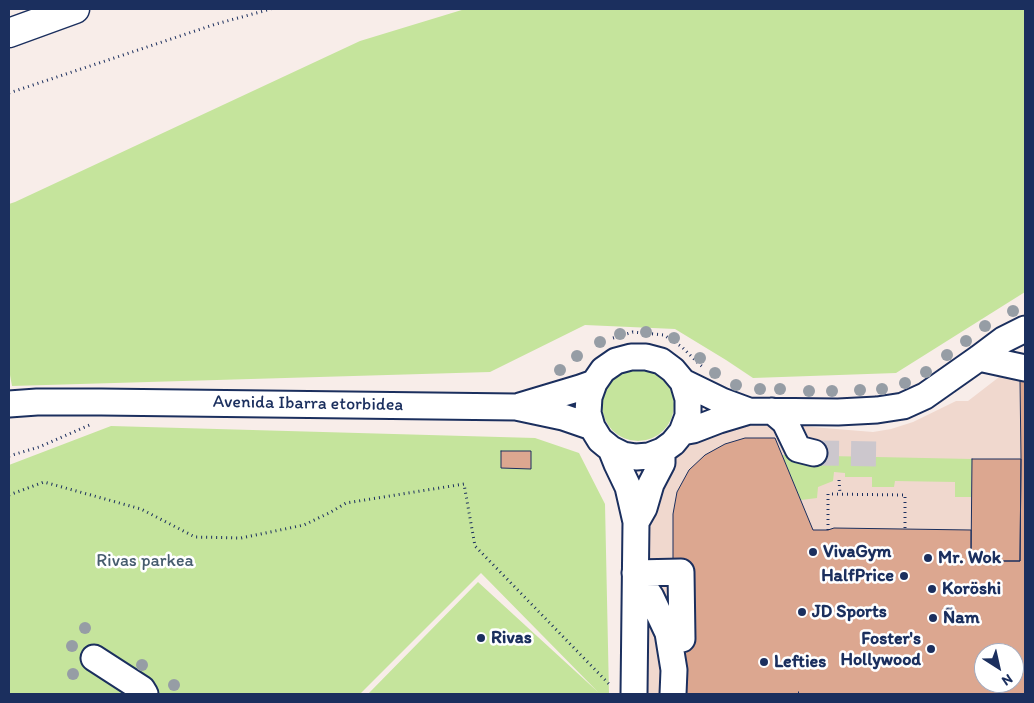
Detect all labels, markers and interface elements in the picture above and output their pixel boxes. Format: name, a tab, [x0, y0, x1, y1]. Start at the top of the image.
street label: Avenida Ibarra etorbidea	[213, 392, 403, 416]
place label: VivaGym	[823, 541, 891, 563]
marker: VivaGym	[807, 546, 819, 558]
place label: Mr. Wok	[938, 547, 1001, 569]
park label: Rivas parkea	[96, 550, 194, 572]
marker: Mr. Wok	[922, 552, 934, 564]
place label: HalfPrice	[821, 565, 894, 587]
marker: HalfPrice	[898, 570, 910, 582]
place label: Koröshi	[942, 578, 1001, 600]
marker: Koröshi	[926, 583, 938, 595]
place label: JD Sports	[812, 601, 887, 623]
marker: JD Sports	[796, 606, 808, 618]
place label: Ñam	[943, 607, 980, 629]
marker: Ñam	[927, 612, 939, 624]
place label: Rivas	[491, 627, 532, 649]
place label: Foster's Hollywood	[840, 628, 921, 670]
marker: Rivas	[475, 632, 487, 644]
marker: Foster's Hollywood	[925, 643, 937, 655]
north arrow	[974, 643, 1024, 693]
place label: Lefties	[774, 651, 826, 673]
marker: Lefties	[758, 656, 770, 668]
text: N	[999, 670, 1016, 690]

